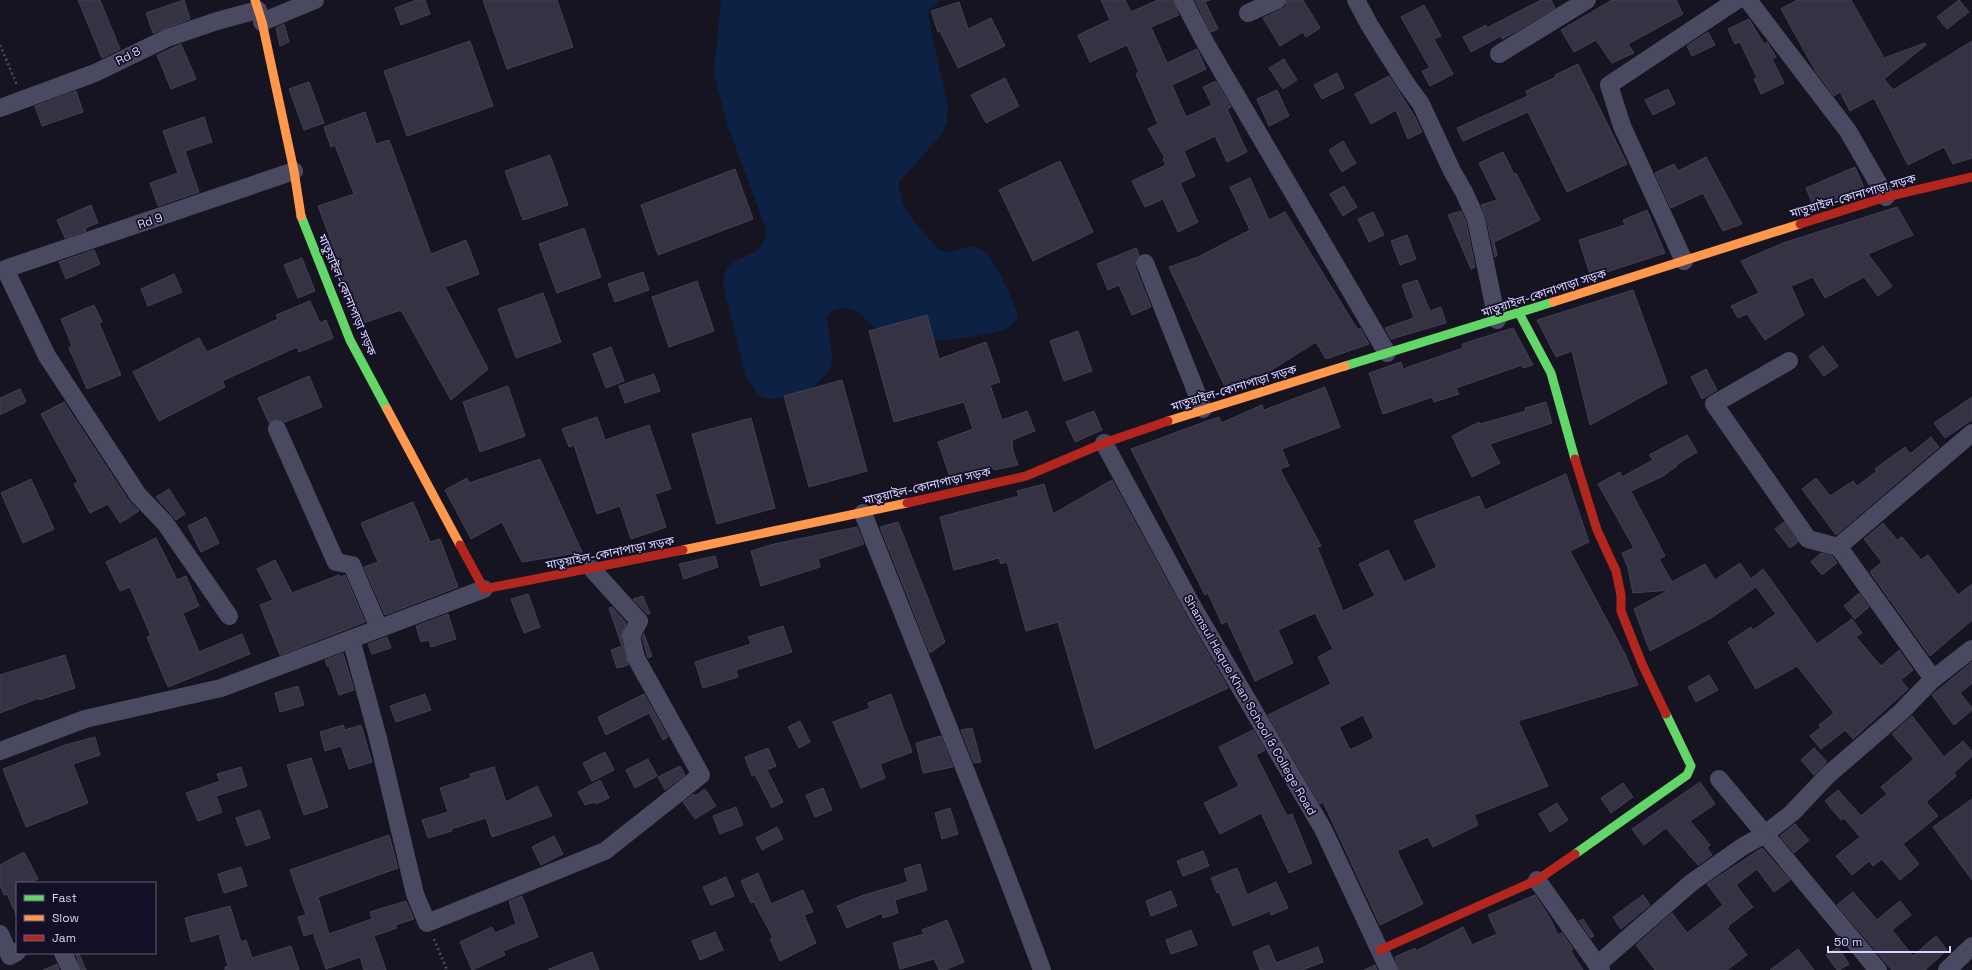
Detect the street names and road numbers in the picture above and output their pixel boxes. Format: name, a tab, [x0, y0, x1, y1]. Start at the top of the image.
street label: Rd 8	[113, 43, 143, 69]
street label: মাতুয়াইল-কোনাপাড়া সড়ক	[1787, 170, 1918, 222]
street label: Rd 9	[135, 209, 165, 233]
street label: মাতুয়াইল-কোনাপাড়া সড়ক	[313, 231, 380, 359]
street label: মাতুয়াইল-কোনাপাড়া সড়ক	[1479, 265, 1609, 321]
street label: মাতুয়াইল-কোনাপাড়া সড়ক	[1168, 361, 1299, 415]
street label: মাতুয়াইল-কোনাপাড়া সড়ক	[861, 463, 993, 509]
street label: মাতুয়াইল-কোনাপাড়া সড়ক	[544, 533, 676, 574]
street label: Shamsul Haque Khan School & College Road	[1180, 592, 1320, 818]

